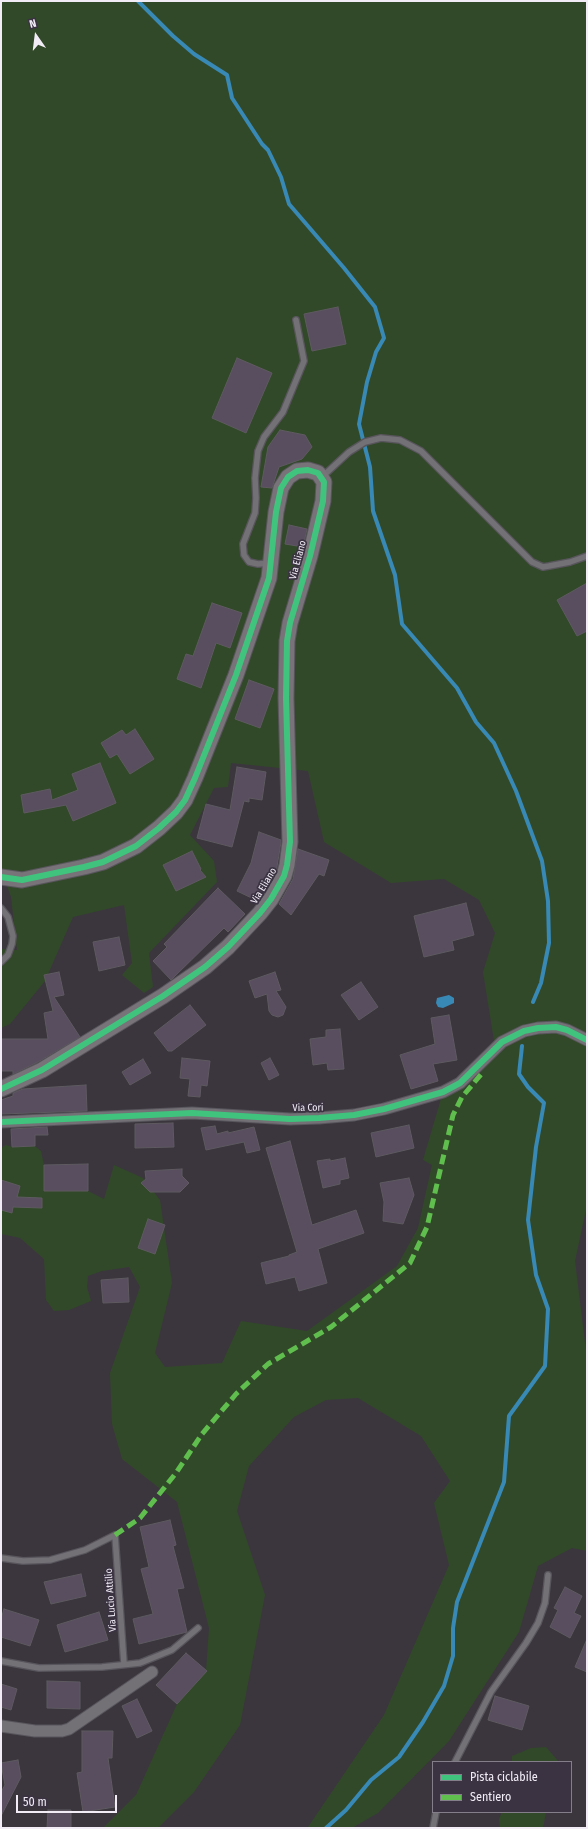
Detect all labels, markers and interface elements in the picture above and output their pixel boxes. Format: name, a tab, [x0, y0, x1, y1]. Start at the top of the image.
north arrow	[16, 16, 56, 56]
text: N	[28, 17, 38, 31]
street label: Via Eliano	[287, 539, 309, 581]
street label: Via Eliano	[249, 866, 279, 906]
street label: Via Cori	[292, 1102, 324, 1114]
street label: Via Lucio Attilio	[103, 1568, 119, 1632]
legend	[432, 1761, 572, 1813]
text: Pista ciclabile	[470, 1770, 538, 1784]
scale bar	[18, 1787, 119, 1813]
text: Sentiero	[470, 1790, 511, 1804]
text: 50 m	[23, 1795, 47, 1809]

